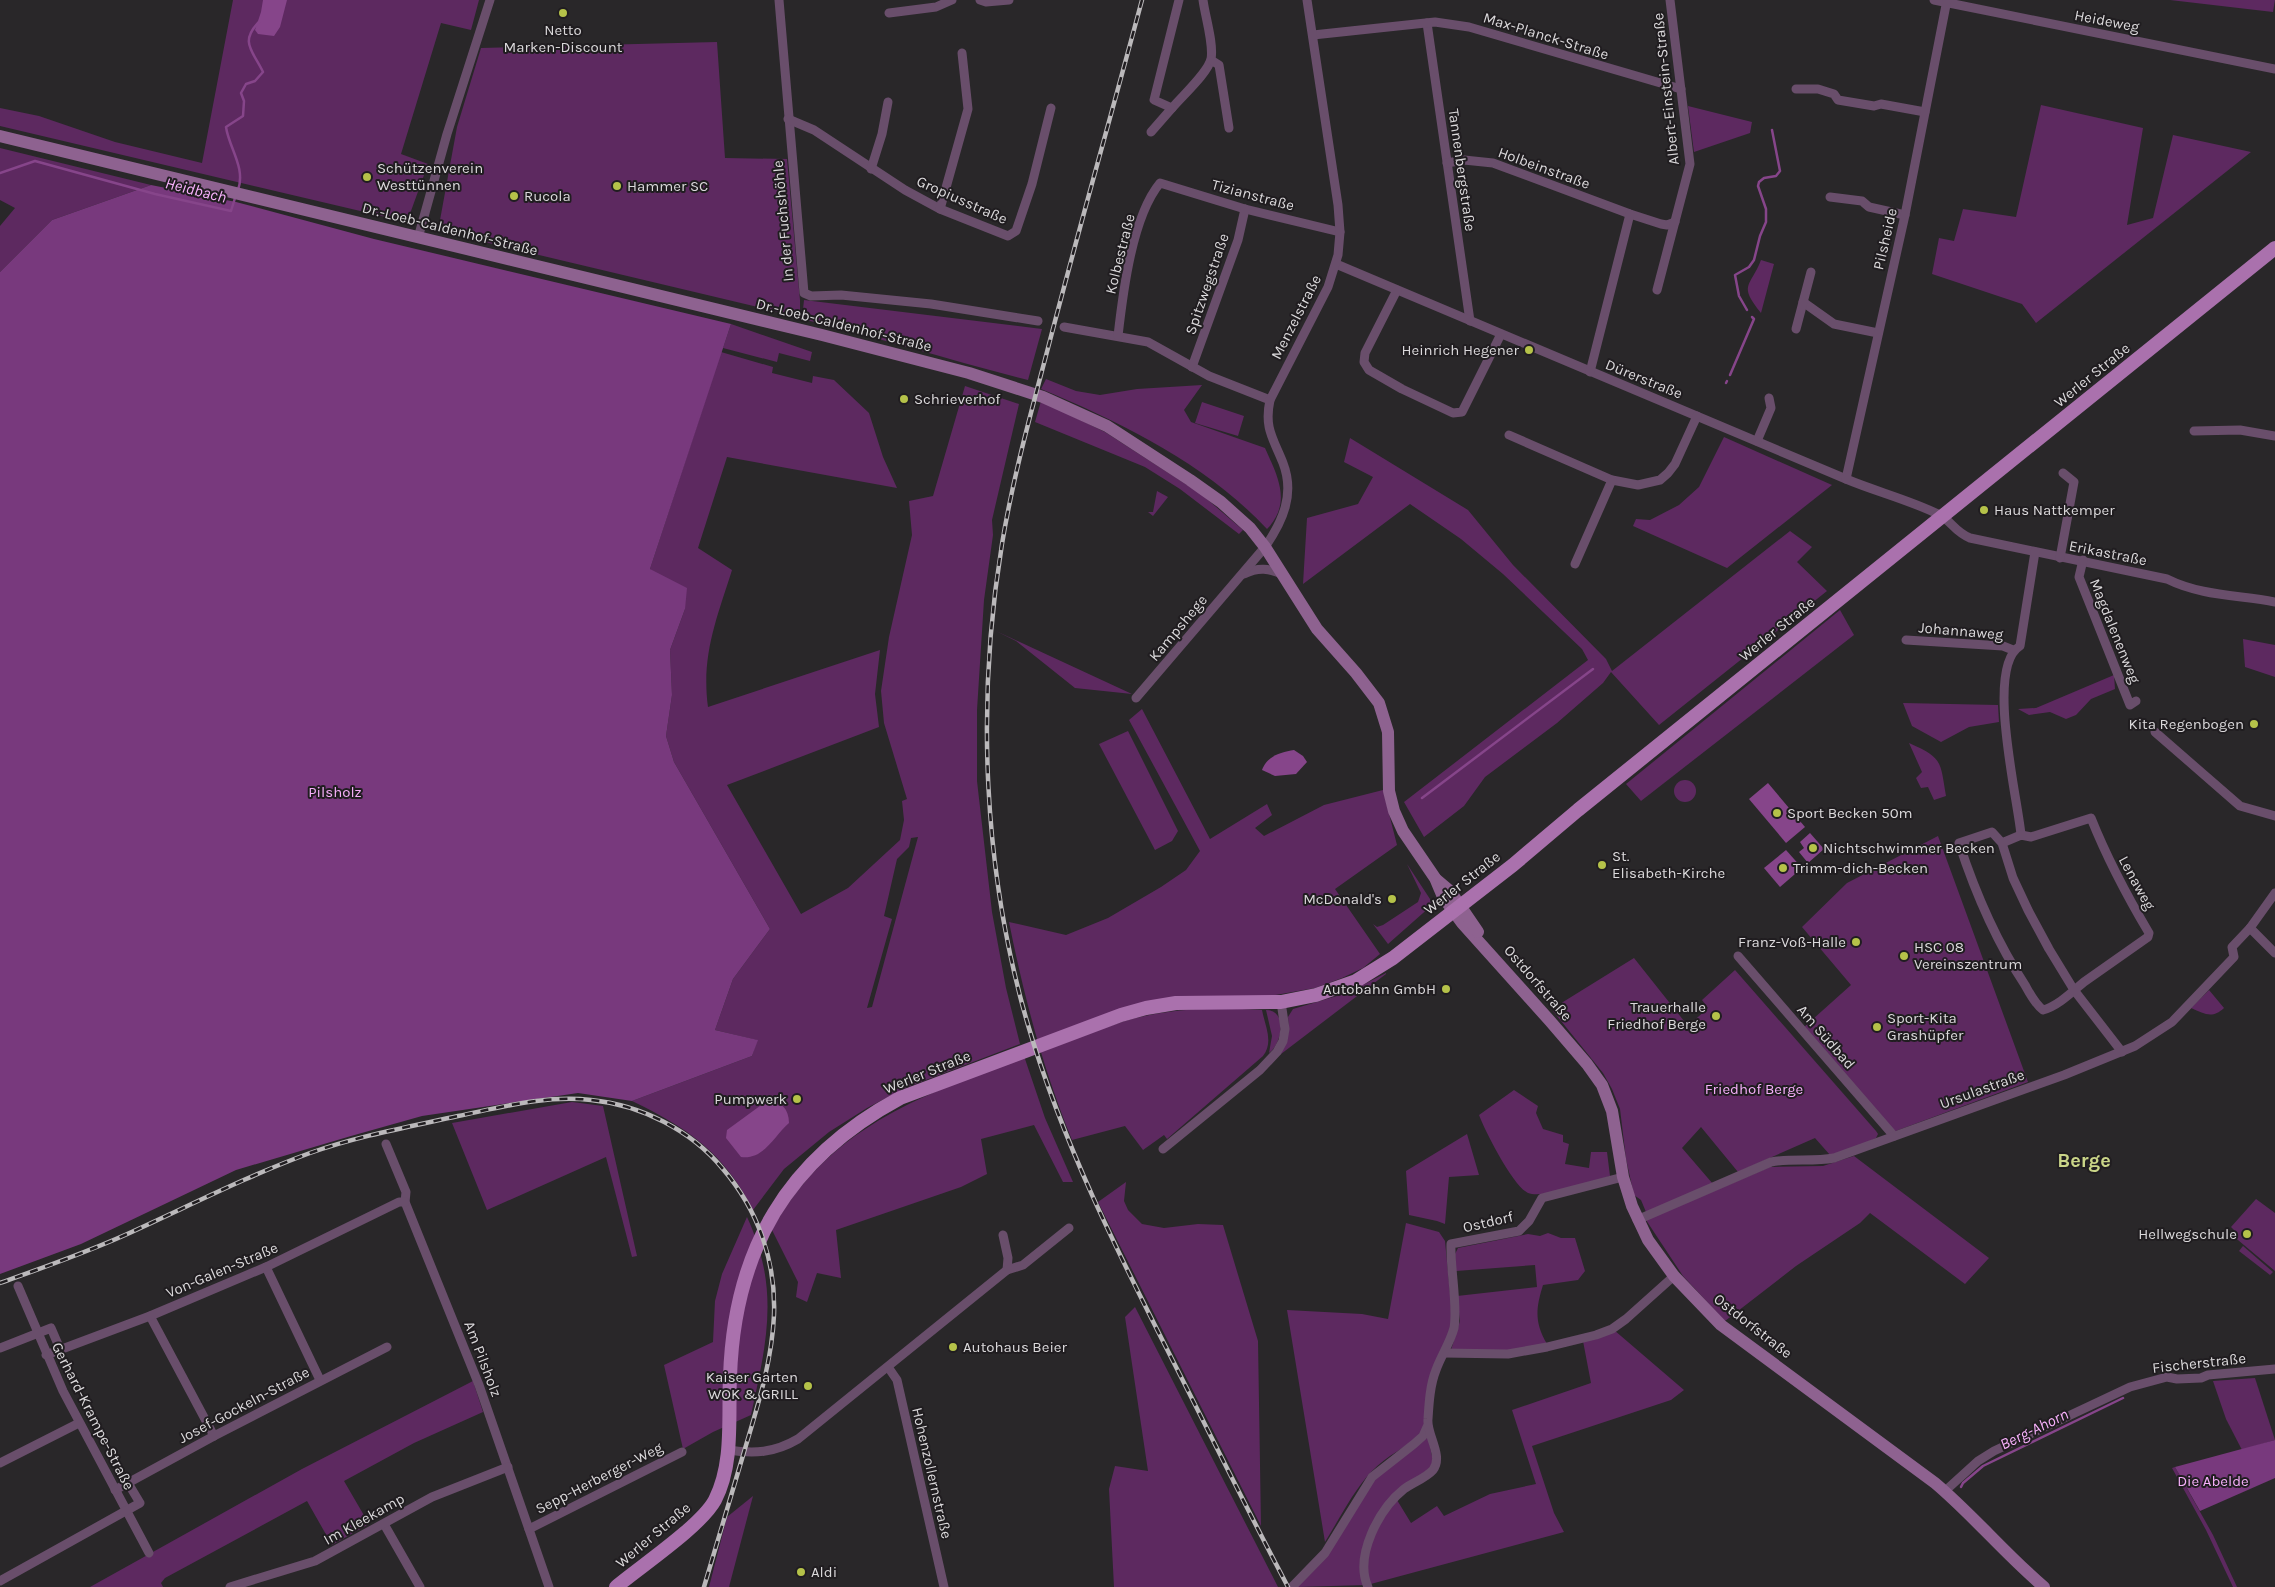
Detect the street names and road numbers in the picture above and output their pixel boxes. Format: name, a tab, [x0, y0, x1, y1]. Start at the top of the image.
street label: Heideweg	[2073, 6, 2142, 36]
street label: Max-Planck-Straße	[1481, 8, 1611, 64]
street label: Albert-Einstein-Straße	[1649, 12, 1683, 166]
street label: Tannenbergstraße	[1444, 108, 1480, 232]
street label: Holbeinstraße	[1496, 143, 1592, 193]
street label: In der Fuchshöhle	[769, 160, 797, 282]
street label: Gropiusstraße	[914, 172, 1010, 228]
street label: Tizianstraße	[1210, 175, 1296, 215]
street label: Dr.-Loeb-Caldenhof-Straße	[360, 198, 540, 260]
street label: Pilsheide	[1869, 206, 1901, 272]
street label: Kolbestraße	[1101, 212, 1139, 296]
street label: Spitzwegstraße	[1181, 231, 1233, 337]
street label: Menzelstraße	[1267, 272, 1325, 362]
street label: Dr.-Loeb-Caldenhof-Straße	[754, 294, 934, 356]
street label: Werler Straße	[2050, 339, 2134, 411]
street label: Dürerstraße	[1603, 355, 1685, 403]
street label: Erikastraße	[2067, 537, 2149, 569]
street label: Magdalenenweg	[2086, 576, 2144, 686]
street label: Kampshege	[1145, 591, 1211, 665]
street label: Werler Straße	[1735, 593, 1819, 665]
street label: Johannaweg	[1918, 618, 2005, 644]
street label: Werler Straße	[1420, 848, 1504, 918]
street label: Lenaweg	[2115, 853, 2159, 914]
street label: Ostdorfstraße	[1500, 941, 1576, 1025]
street label: Am Südbad	[1793, 1001, 1859, 1073]
street label: Werler Straße	[881, 1046, 973, 1098]
street label: Ursulastraße	[1937, 1065, 2027, 1113]
street label: Ostdorf	[1461, 1207, 1516, 1236]
street label: Von-Galen-Straße	[163, 1238, 281, 1302]
street label: Ostdorfstraße	[1710, 1290, 1796, 1362]
street label: Am Pilsholz	[460, 1319, 506, 1399]
street label: Gerhard-Krampe-Straße	[48, 1339, 138, 1493]
street label: Fischerstraße	[2151, 1349, 2247, 1377]
street label: Josef-Gockeln-Straße	[175, 1363, 313, 1447]
street label: Hohenzollernstraße	[908, 1406, 956, 1540]
street label: Sepp-Herberger-Weg	[532, 1438, 666, 1518]
street label: Im Kleekamp	[320, 1489, 408, 1549]
street label: Werler Straße	[612, 1498, 694, 1572]

